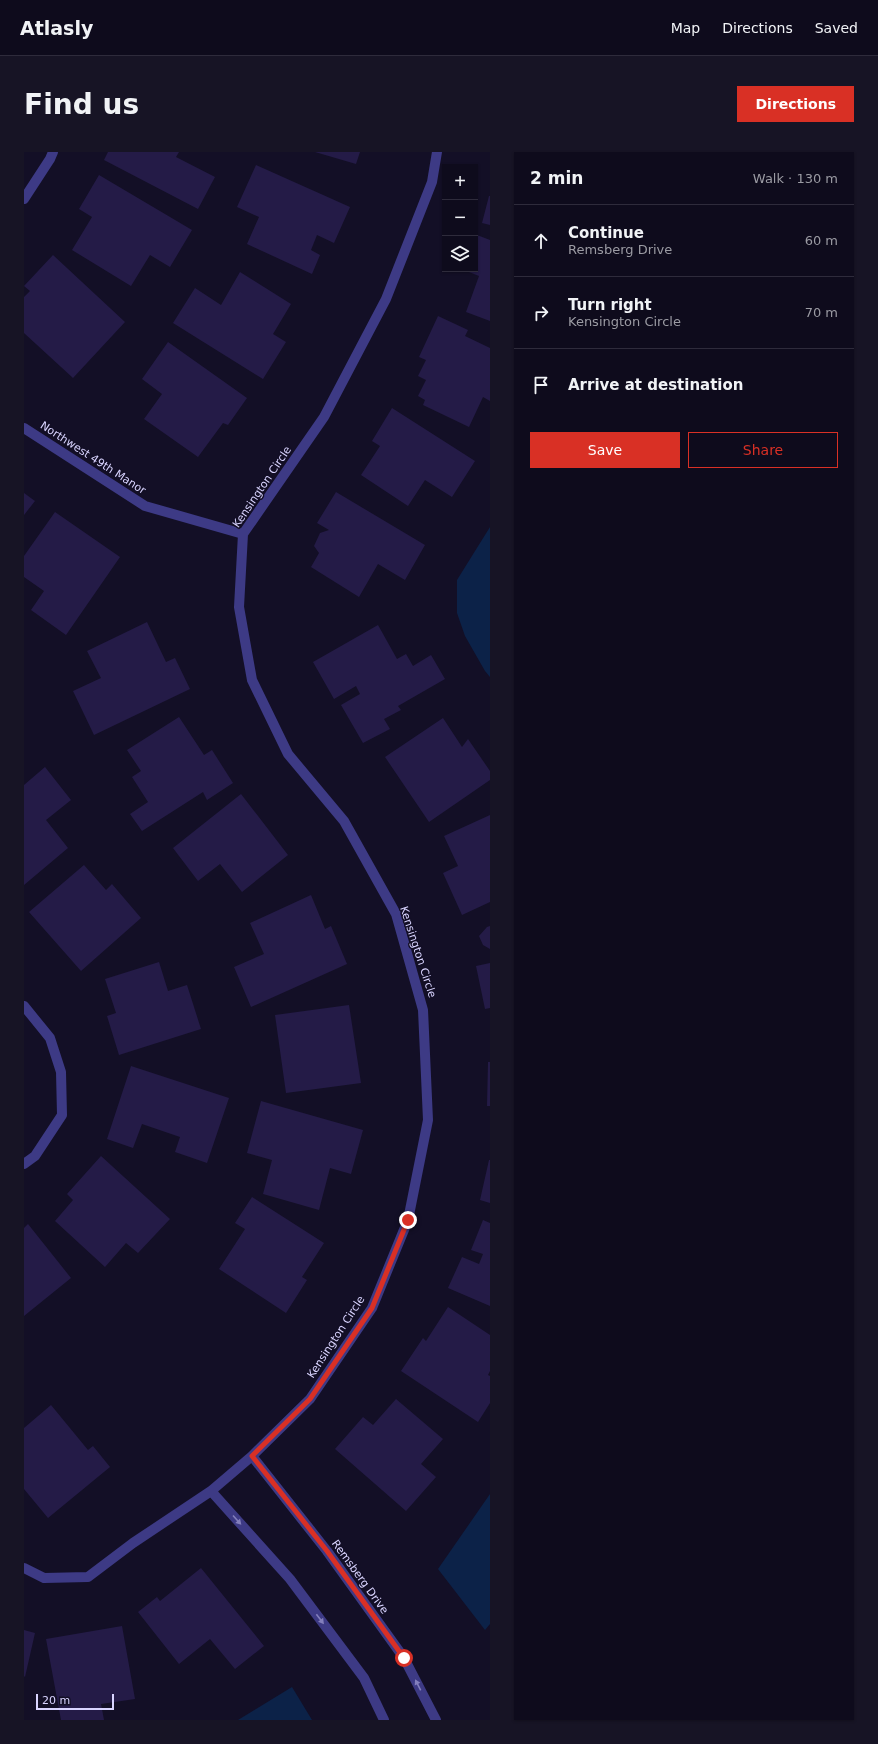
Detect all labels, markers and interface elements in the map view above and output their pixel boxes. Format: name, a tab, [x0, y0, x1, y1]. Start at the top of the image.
text: Atlasly	[20, 17, 93, 39]
text: Map	[671, 20, 700, 36]
text: Directions	[722, 20, 793, 36]
text: Saved	[815, 20, 858, 36]
button: Directions	[737, 86, 854, 122]
text: Find us	[24, 88, 139, 121]
map controls	[442, 164, 478, 272]
button: +	[442, 164, 478, 200]
text: 2 min	[530, 168, 583, 188]
text: Walk · 130 m	[753, 171, 838, 186]
button: −	[442, 200, 478, 236]
text: Continue	[568, 224, 644, 242]
icon: ahead	[530, 230, 552, 252]
text: 60 m	[805, 233, 838, 248]
button: layers	[442, 236, 478, 272]
text: Remsberg Drive	[568, 242, 672, 257]
text: Turn right	[568, 296, 652, 314]
icon: right	[530, 302, 552, 324]
text: 70 m	[805, 305, 838, 320]
text: Kensington Circle	[568, 314, 681, 329]
icon: arrive	[530, 374, 552, 396]
text: Arrive at destination	[568, 376, 743, 394]
street label: Northwest 49th Manor	[38, 419, 149, 497]
button: Save	[530, 432, 680, 468]
button: Share	[688, 432, 838, 468]
street label: Kensington Circle	[230, 444, 294, 530]
street label: Kensington Circle	[397, 905, 439, 1000]
route end	[399, 1211, 417, 1229]
street label: Kensington Circle	[305, 1293, 368, 1381]
one-way arrow	[233, 1514, 242, 1525]
street label: Remsberg Drive	[329, 1537, 391, 1617]
one-way arrow	[316, 1614, 324, 1625]
route start	[395, 1649, 413, 1667]
one-way arrow	[415, 1680, 421, 1691]
scale bar	[36, 1692, 114, 1711]
text: 20 m	[42, 1694, 70, 1707]

